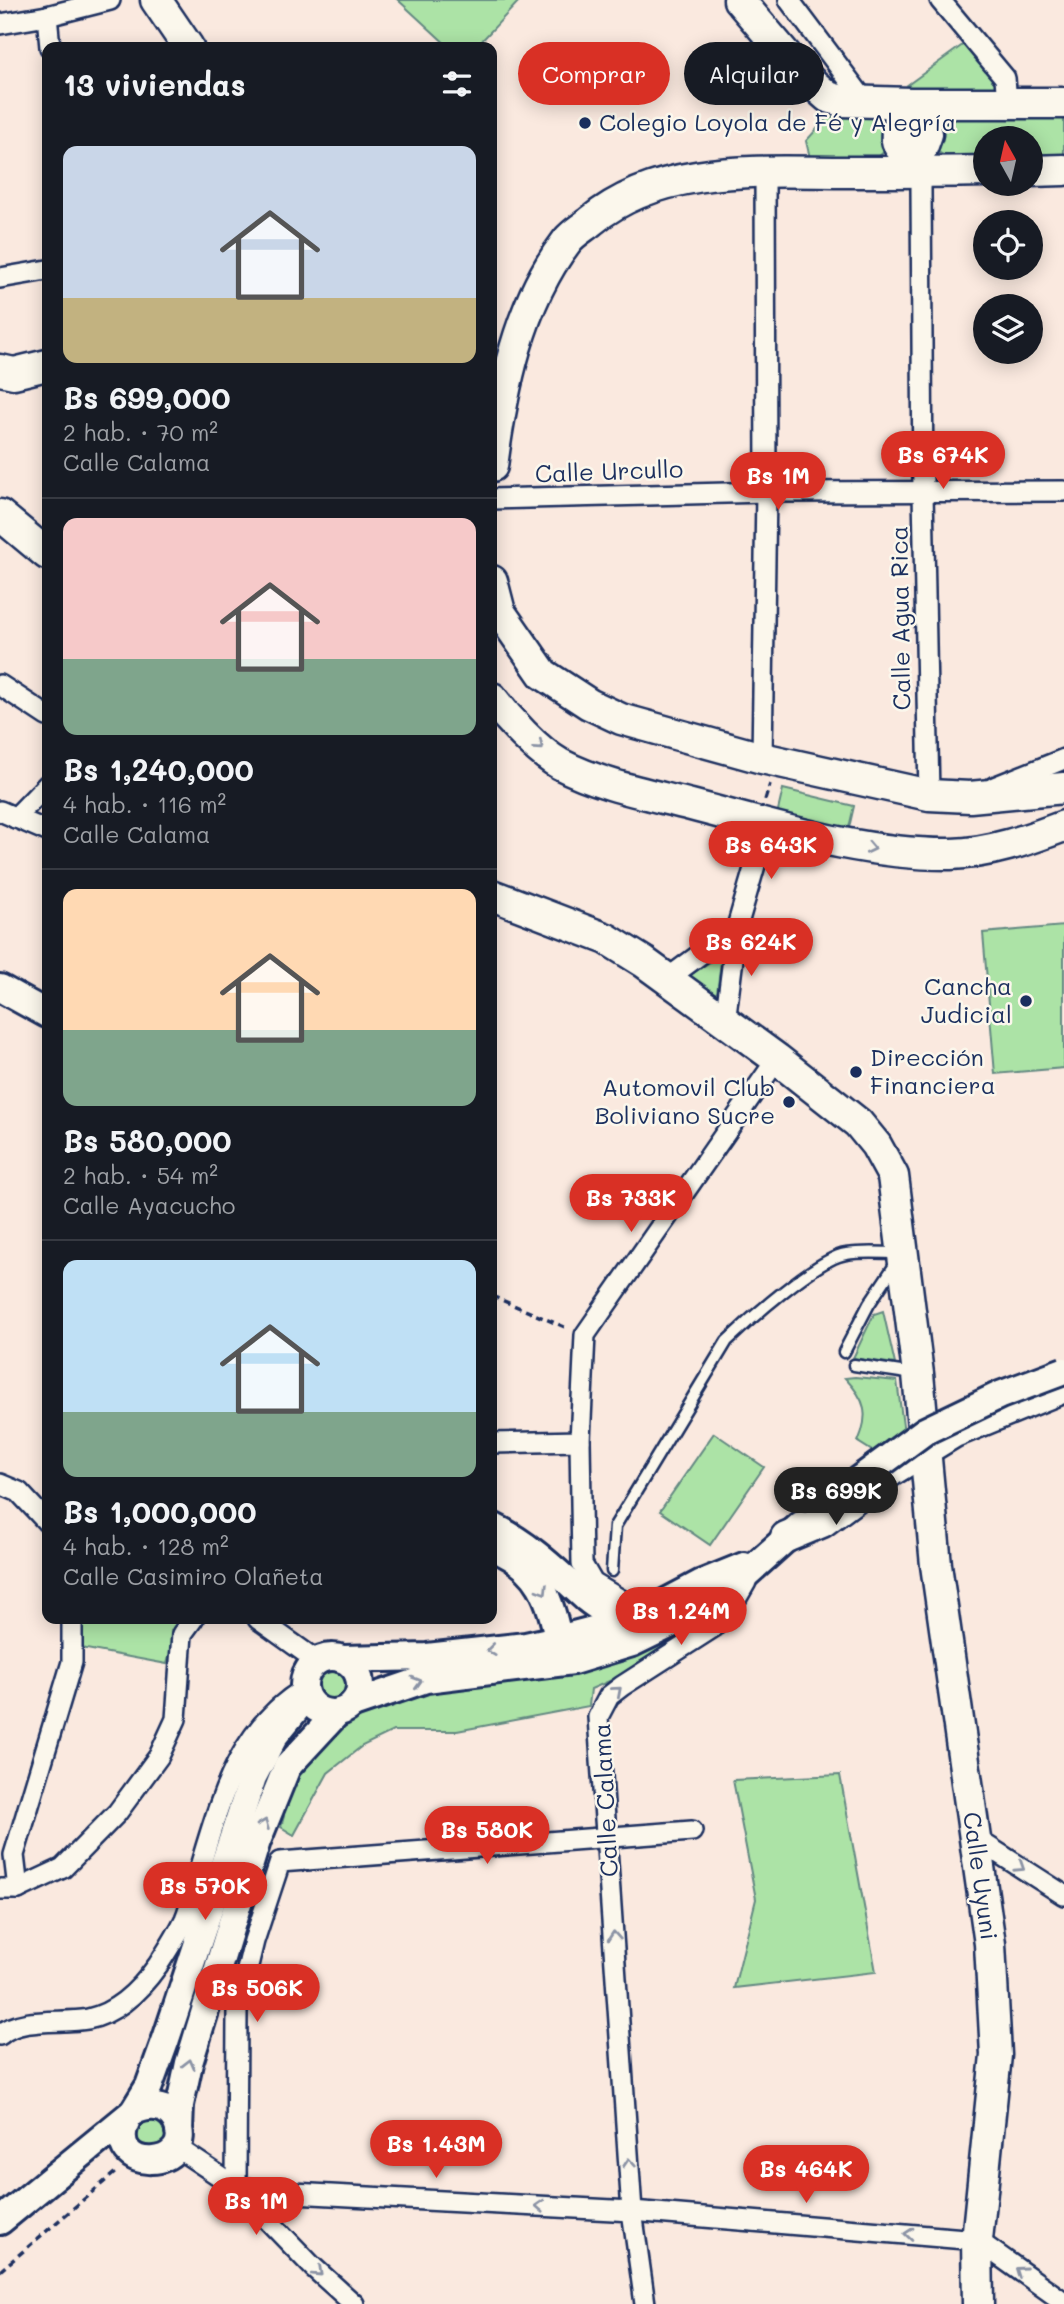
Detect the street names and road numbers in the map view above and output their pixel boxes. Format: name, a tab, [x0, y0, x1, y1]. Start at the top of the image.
street label: Calle Urcullo	[534, 452, 684, 489]
street label: Calle Agua Rica	[882, 525, 917, 711]
street label: Calle Calama	[585, 1722, 624, 1878]
street label: Calle Uyuni	[957, 1810, 1006, 1942]

